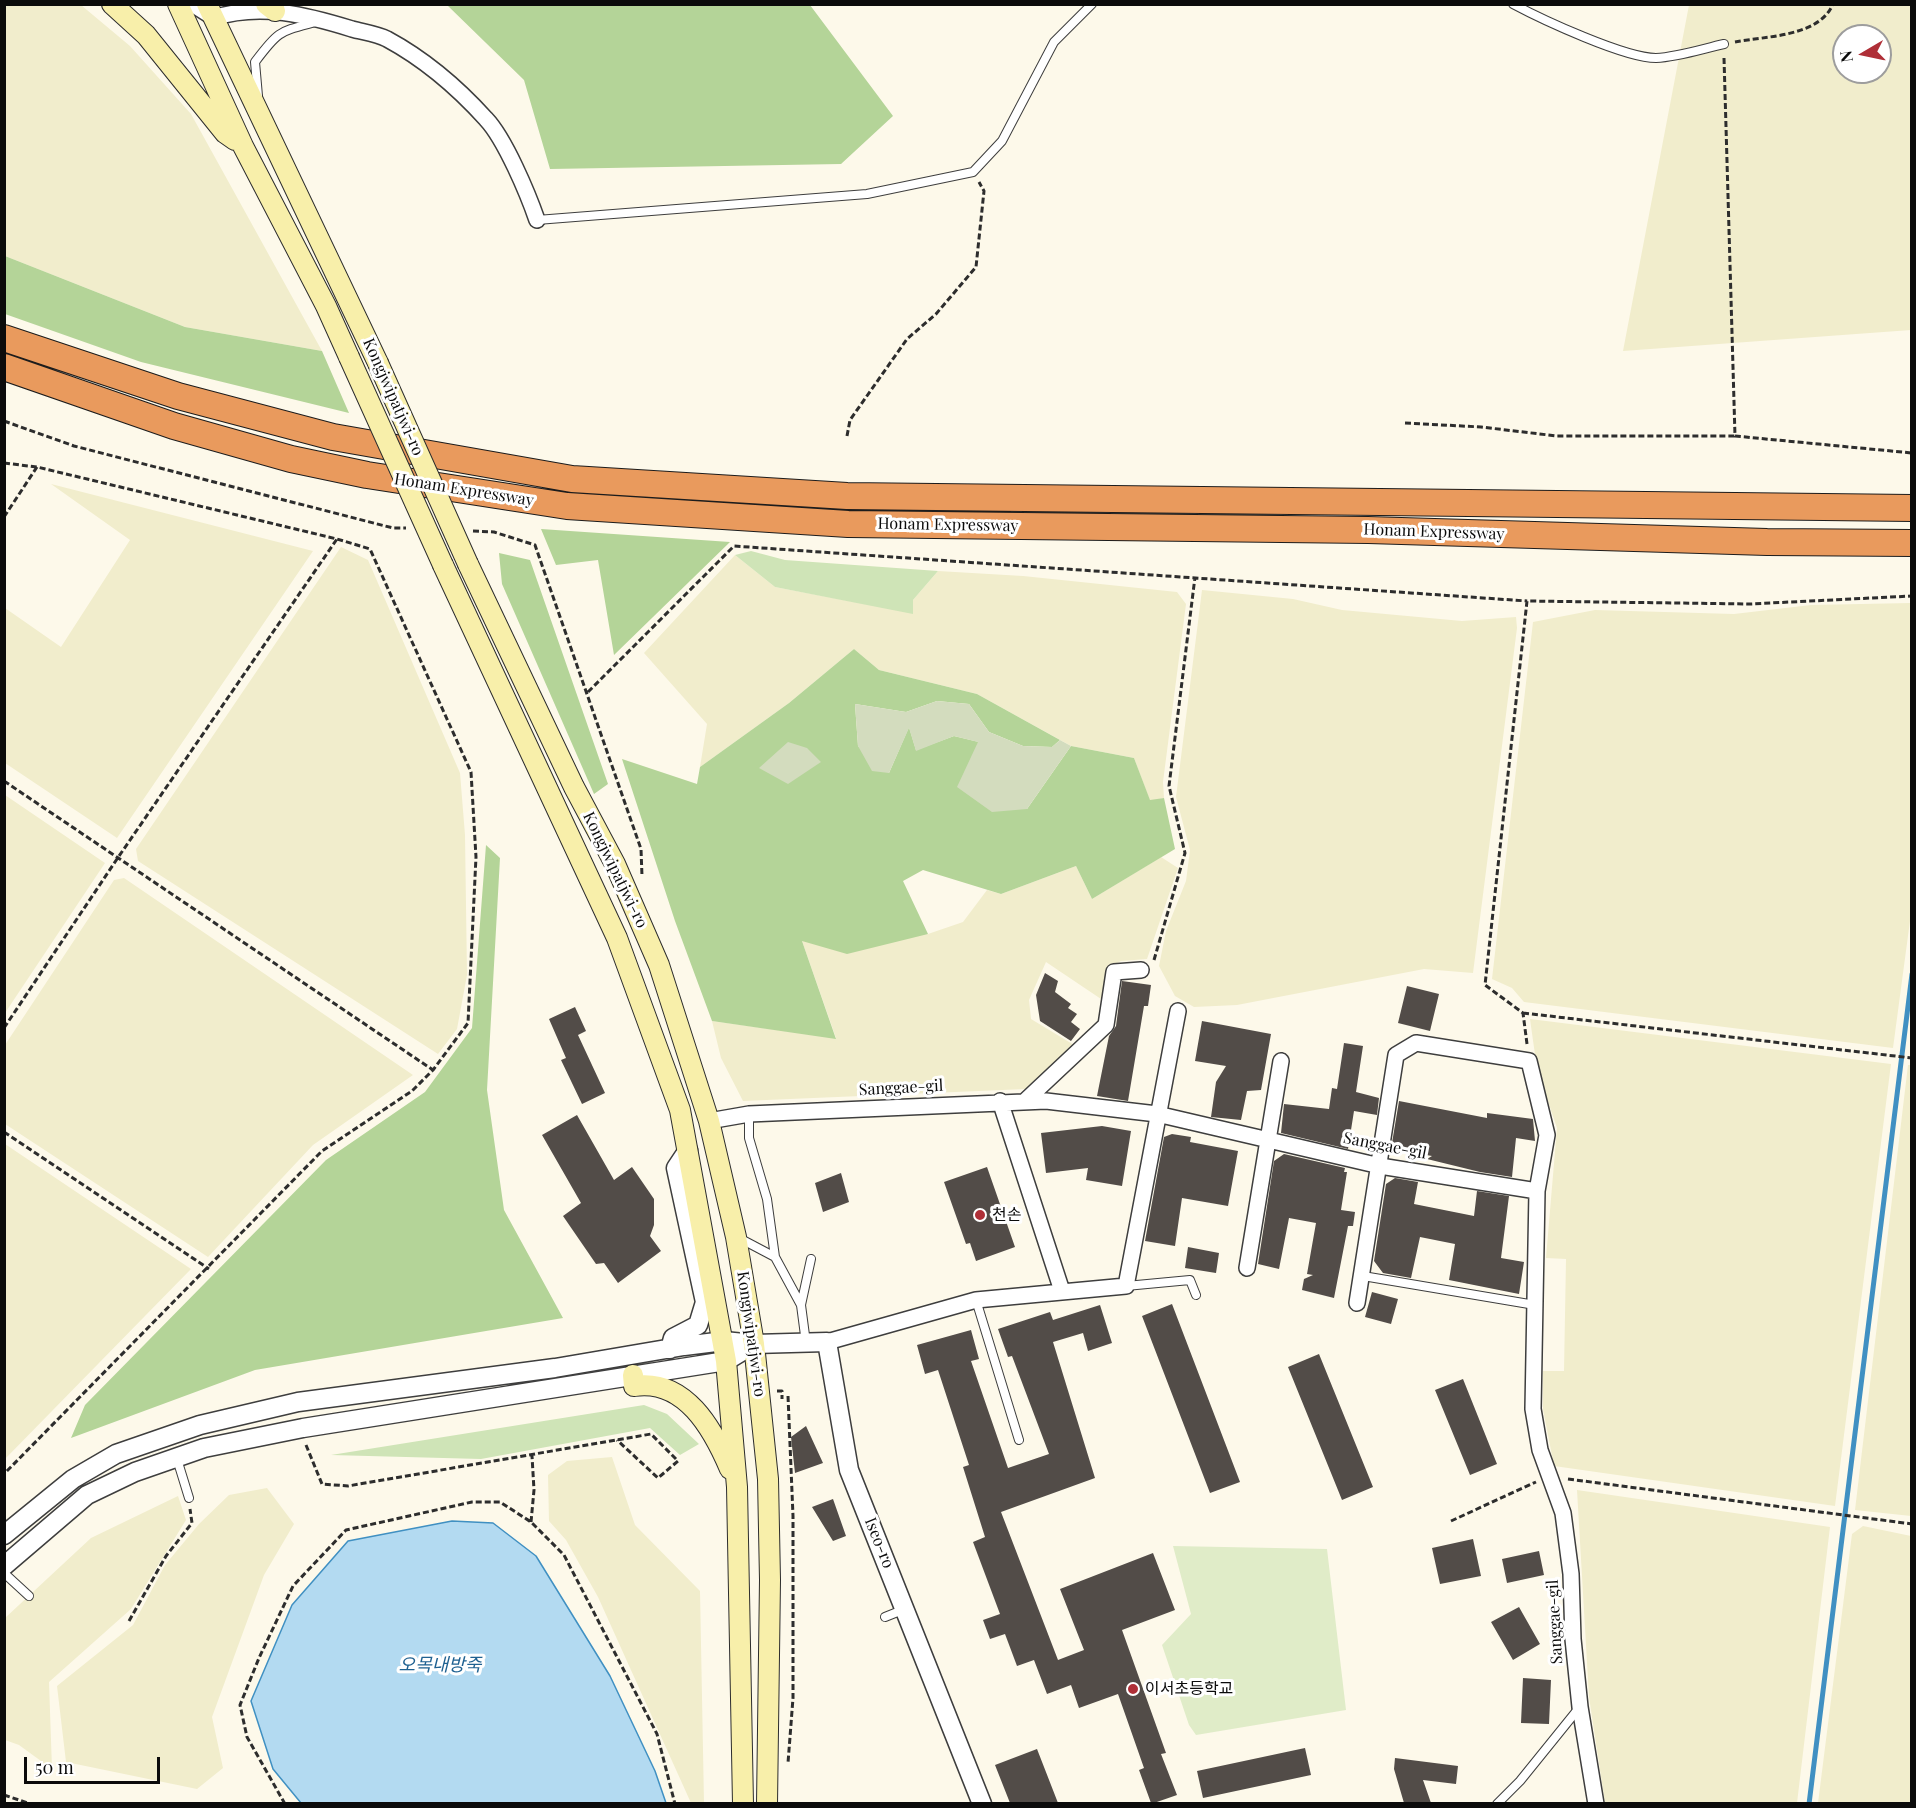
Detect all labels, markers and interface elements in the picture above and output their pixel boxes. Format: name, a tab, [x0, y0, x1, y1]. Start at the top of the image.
north arrow	[1832, 24, 1892, 84]
text: N	[1834, 49, 1857, 64]
street label: Kongjwipatjwi-ro	[359, 335, 427, 459]
street label: Honam Expressway	[393, 469, 535, 511]
street label: Honam Expressway	[877, 514, 1019, 536]
street label: Honam Expressway	[1363, 520, 1505, 544]
street label: Kongjwipatjwi-ro	[579, 809, 651, 931]
street label: Sanggae-gil	[858, 1076, 944, 1100]
street label: Sanggae-gil	[1342, 1129, 1428, 1163]
place label: 천손	[992, 1205, 1021, 1225]
marker: 천손	[973, 1208, 987, 1222]
street label: Kongjwipatjwi-ro	[733, 1270, 769, 1398]
street label: Iseo-ro	[860, 1515, 898, 1571]
street label: Sanggae-gil	[1543, 1579, 1567, 1665]
water label: 오목내방죽	[399, 1654, 481, 1676]
place label: 이서초등학교	[1145, 1679, 1233, 1699]
marker: 이서초등학교	[1126, 1682, 1140, 1696]
scale bar	[27, 1745, 164, 1783]
text: 50 m	[35, 1755, 74, 1779]

